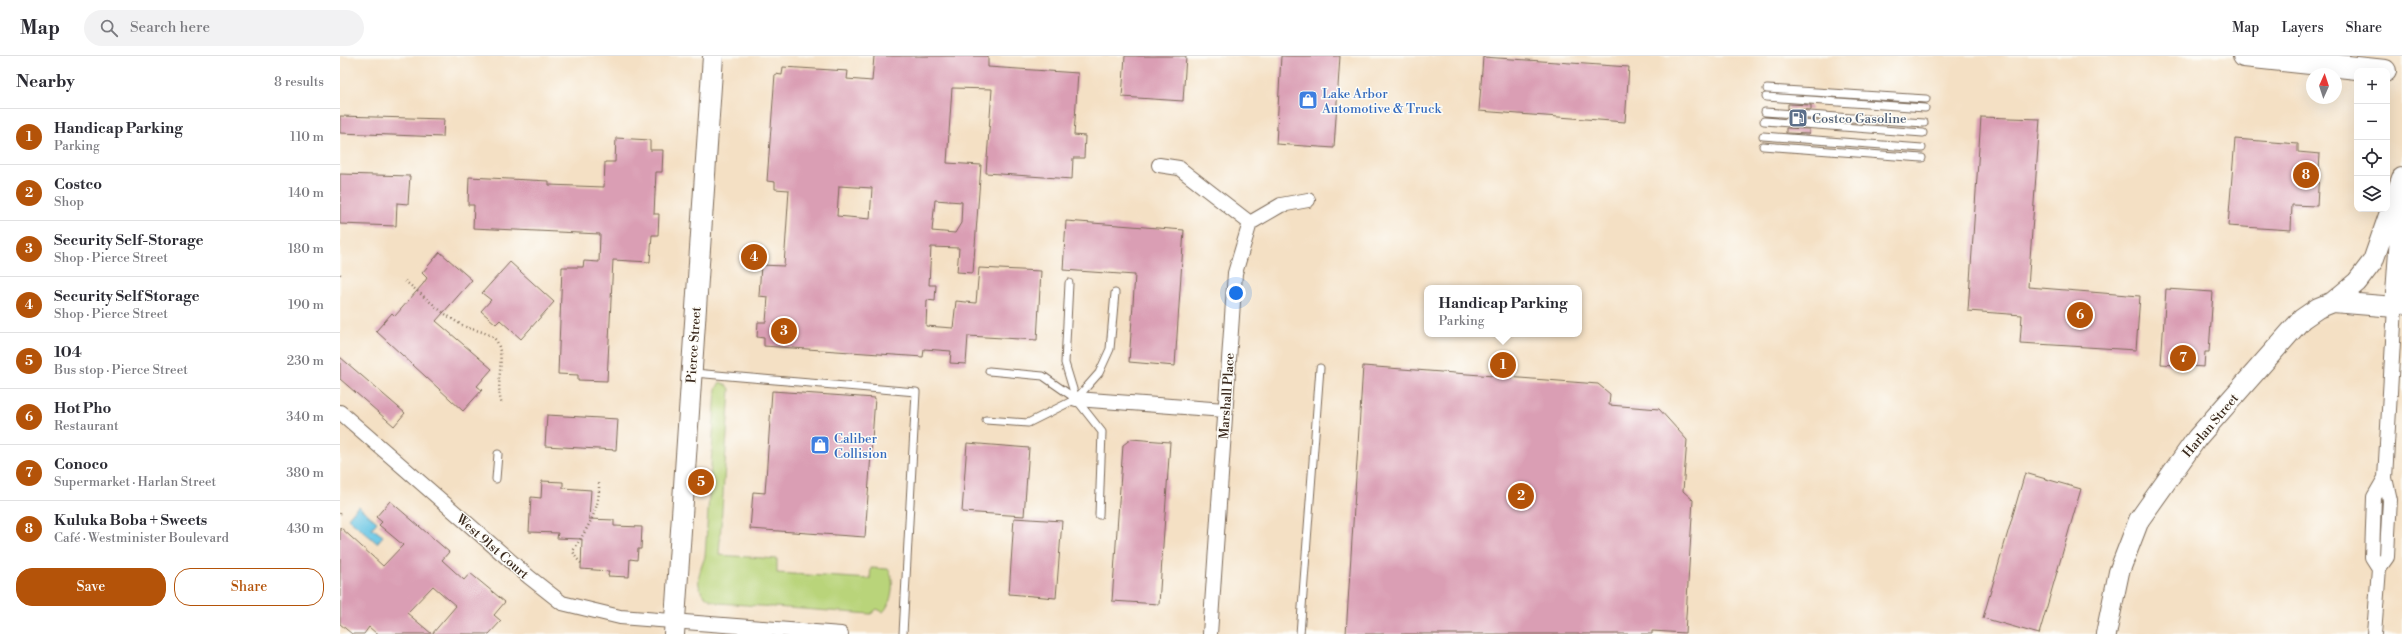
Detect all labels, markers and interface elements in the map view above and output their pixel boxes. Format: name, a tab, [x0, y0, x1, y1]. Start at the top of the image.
search box	[84, 10, 364, 46]
text: Map	[20, 16, 60, 40]
icon: search	[98, 17, 120, 39]
text: Search here	[130, 18, 210, 37]
text: Map	[2232, 19, 2259, 37]
text: Layers	[2281, 19, 2324, 37]
text: Share	[2346, 19, 2382, 37]
north arrow	[2306, 68, 2342, 104]
map controls	[2354, 68, 2390, 212]
button: +	[2354, 68, 2390, 104]
text: Nearby	[16, 71, 75, 93]
text: 8 results	[274, 74, 324, 90]
place label: Lake Arbor Automotive & Truck	[1321, 86, 1443, 117]
shop icon: Lake Arbor Automotive & Truck	[1297, 89, 1319, 111]
button: −	[2354, 104, 2390, 140]
fuel station icon: Costco Gasoline	[1787, 107, 1809, 129]
place label: Costco Gasoline	[1812, 111, 1907, 127]
text: Handicap Parking	[54, 119, 183, 138]
text: 1	[26, 129, 32, 145]
text: 110 m	[290, 129, 324, 145]
text: Parking	[54, 138, 100, 154]
button: locate	[2354, 140, 2390, 176]
pin: 8	[2293, 160, 2319, 190]
text: Costco	[54, 175, 102, 194]
button: layers	[2354, 176, 2390, 212]
text: 2	[25, 185, 33, 201]
text: 140 m	[288, 185, 324, 201]
text: Shop	[54, 194, 84, 210]
text: Security Self-Storage	[54, 231, 204, 250]
text: 3	[25, 241, 33, 257]
text: 180 m	[288, 241, 324, 257]
pin: 4	[741, 242, 767, 272]
text: Shop · Pierce Street	[54, 250, 168, 266]
your location	[1226, 283, 1246, 303]
popup	[1424, 285, 1582, 337]
text: Security Self Storage	[54, 287, 200, 306]
text: Handicap Parking	[1439, 294, 1567, 313]
text: 4	[25, 297, 33, 313]
text: 190 m	[288, 297, 324, 313]
pin: 6	[2067, 300, 2093, 330]
text: Shop · Pierce Street	[54, 306, 168, 322]
street label: Pierce Street	[683, 306, 705, 384]
text: Parking	[1439, 313, 1484, 329]
pin: 3	[771, 316, 797, 346]
text: 104	[54, 343, 82, 362]
pin: 7	[2170, 343, 2196, 373]
pin: 1	[1490, 350, 1516, 380]
street label: Marshall Place	[1216, 352, 1238, 440]
text: 5	[25, 353, 33, 369]
text: 230 m	[287, 353, 324, 369]
text: Bus stop · Pierce Street	[54, 362, 188, 378]
street label: Harlan Street	[2179, 390, 2242, 461]
text: Hot Pho	[54, 399, 111, 418]
text: 6	[25, 409, 33, 425]
text: 340 m	[286, 409, 324, 425]
text: Restaurant	[54, 418, 119, 434]
place label: Caliber Collision	[834, 431, 888, 462]
shop icon: Caliber Collision	[809, 434, 831, 456]
text: Conoco	[54, 455, 108, 474]
text: 7	[25, 465, 33, 481]
text: 380 m	[286, 465, 324, 481]
pin: 5	[688, 467, 714, 497]
text: Supermarket · Harlan Street	[54, 474, 216, 490]
pin: 2	[1508, 481, 1534, 511]
street label: West 91st Court	[452, 510, 532, 583]
text: Kuluka Boba + Sweets	[54, 511, 207, 530]
text: 8	[25, 521, 33, 537]
text: 430 m	[286, 521, 324, 537]
text: Café · Westminister Boulevard	[54, 530, 229, 546]
button: Save	[16, 568, 166, 606]
button: Share	[174, 568, 324, 606]

